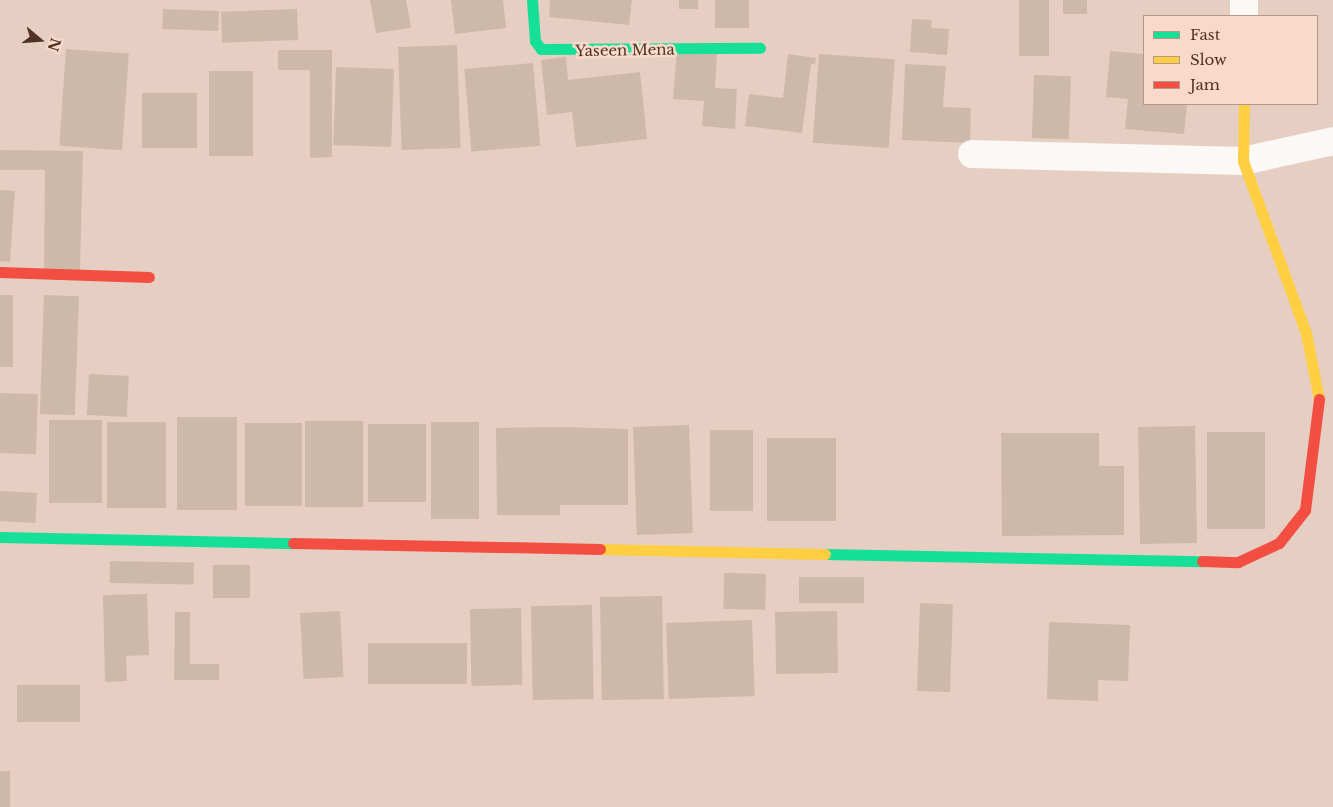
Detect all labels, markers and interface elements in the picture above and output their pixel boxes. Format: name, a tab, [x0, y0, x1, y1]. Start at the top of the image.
north arrow	[15, 15, 65, 65]
legend	[1143, 15, 1318, 105]
text: Fast	[1190, 25, 1220, 44]
text: N	[44, 36, 65, 54]
street label: Yaseen Mena	[575, 40, 675, 60]
text: Slow	[1190, 50, 1227, 69]
text: Jam	[1190, 75, 1220, 94]

